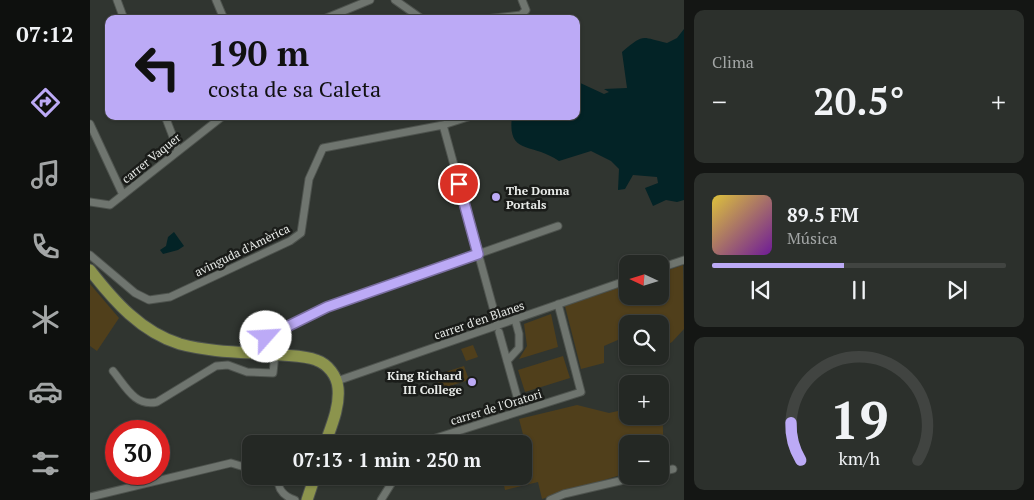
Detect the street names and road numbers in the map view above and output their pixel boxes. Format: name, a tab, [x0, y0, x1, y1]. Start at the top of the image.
street label: carrer Vaquer	[118, 129, 184, 186]
street label: avinguda d'Amèrica	[192, 220, 292, 280]
street label: carrer d'en Blanes	[432, 297, 526, 343]
street label: carrer de l'Oratori	[448, 386, 544, 428]

